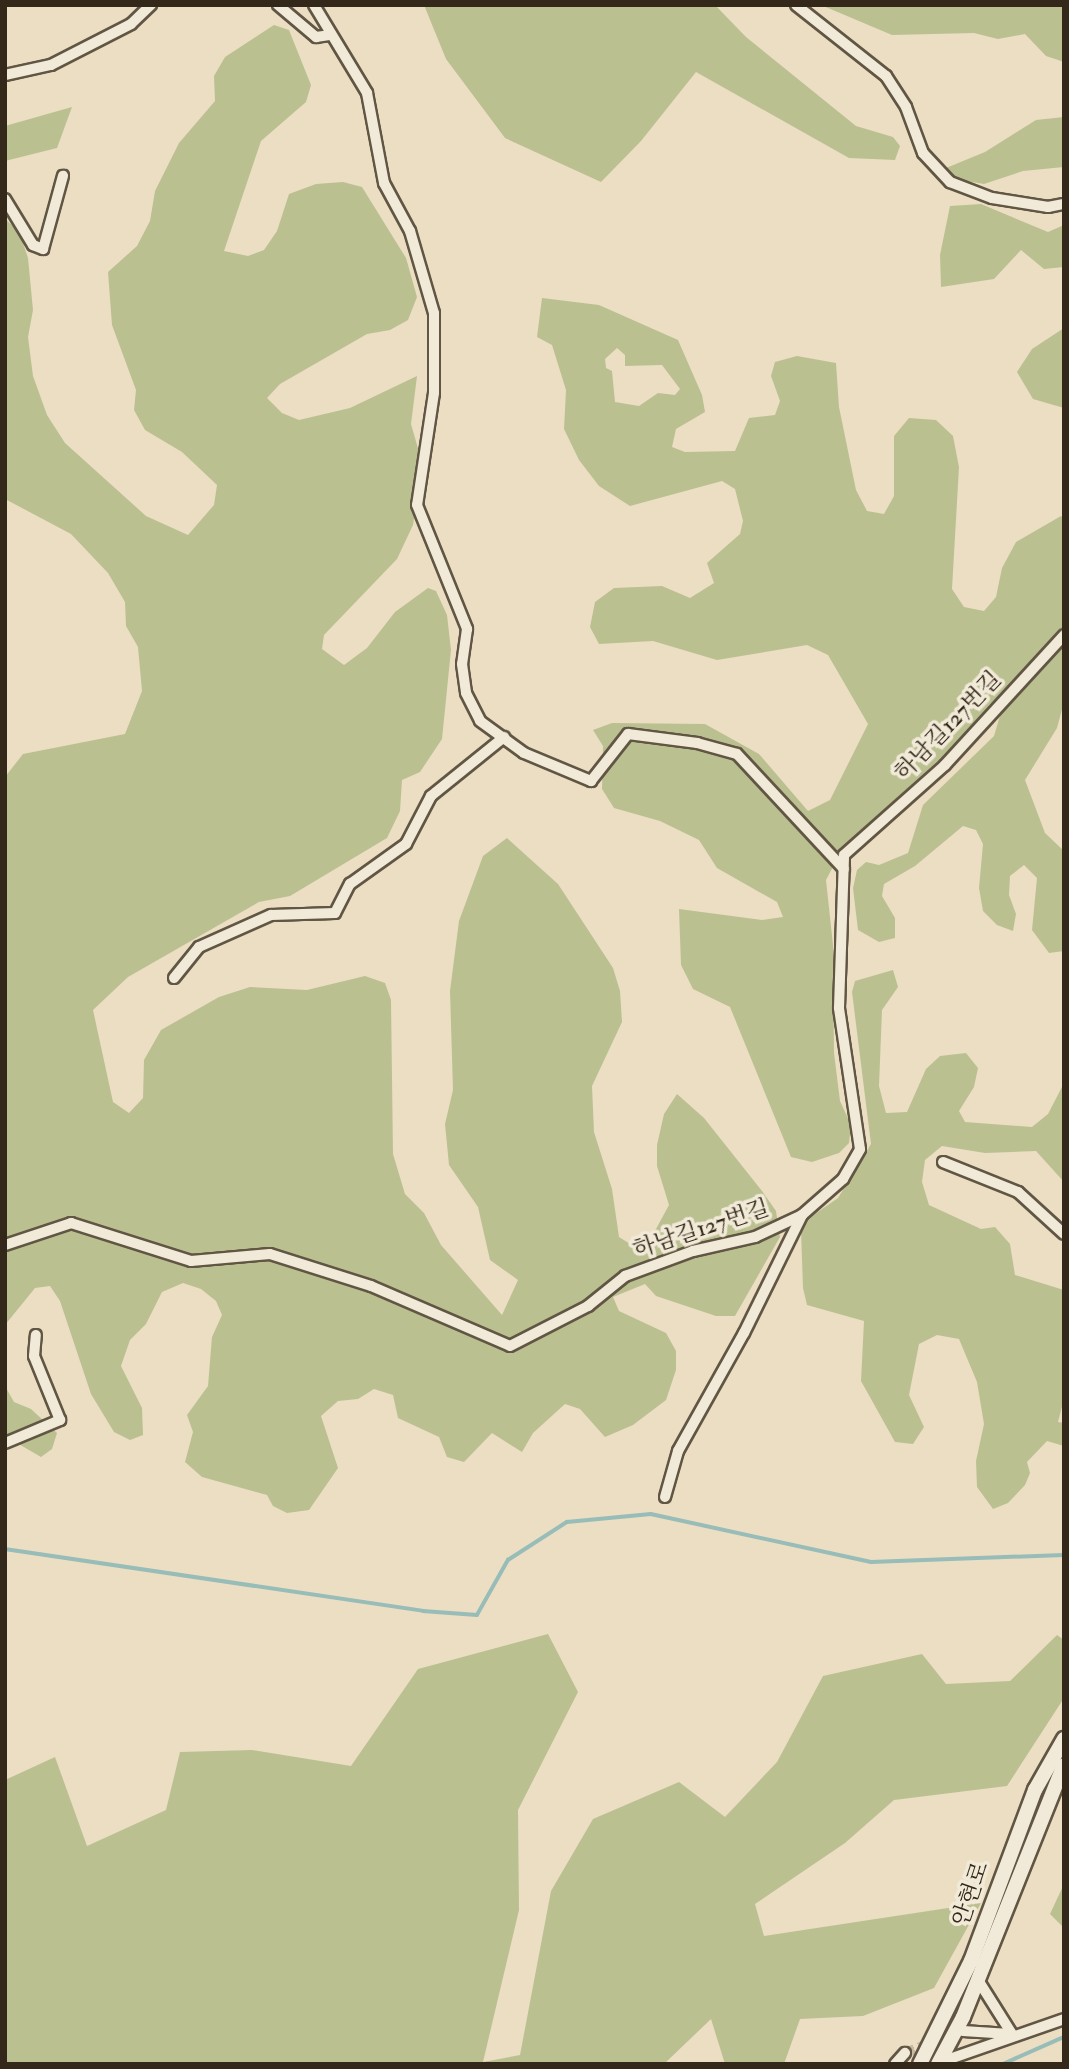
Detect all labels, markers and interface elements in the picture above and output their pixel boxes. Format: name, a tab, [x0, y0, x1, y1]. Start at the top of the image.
street label: 하남길127번길	[889, 666, 1007, 786]
street label: 하남길127번길	[629, 1194, 773, 1264]
street label: 안현로	[947, 1858, 995, 1930]

